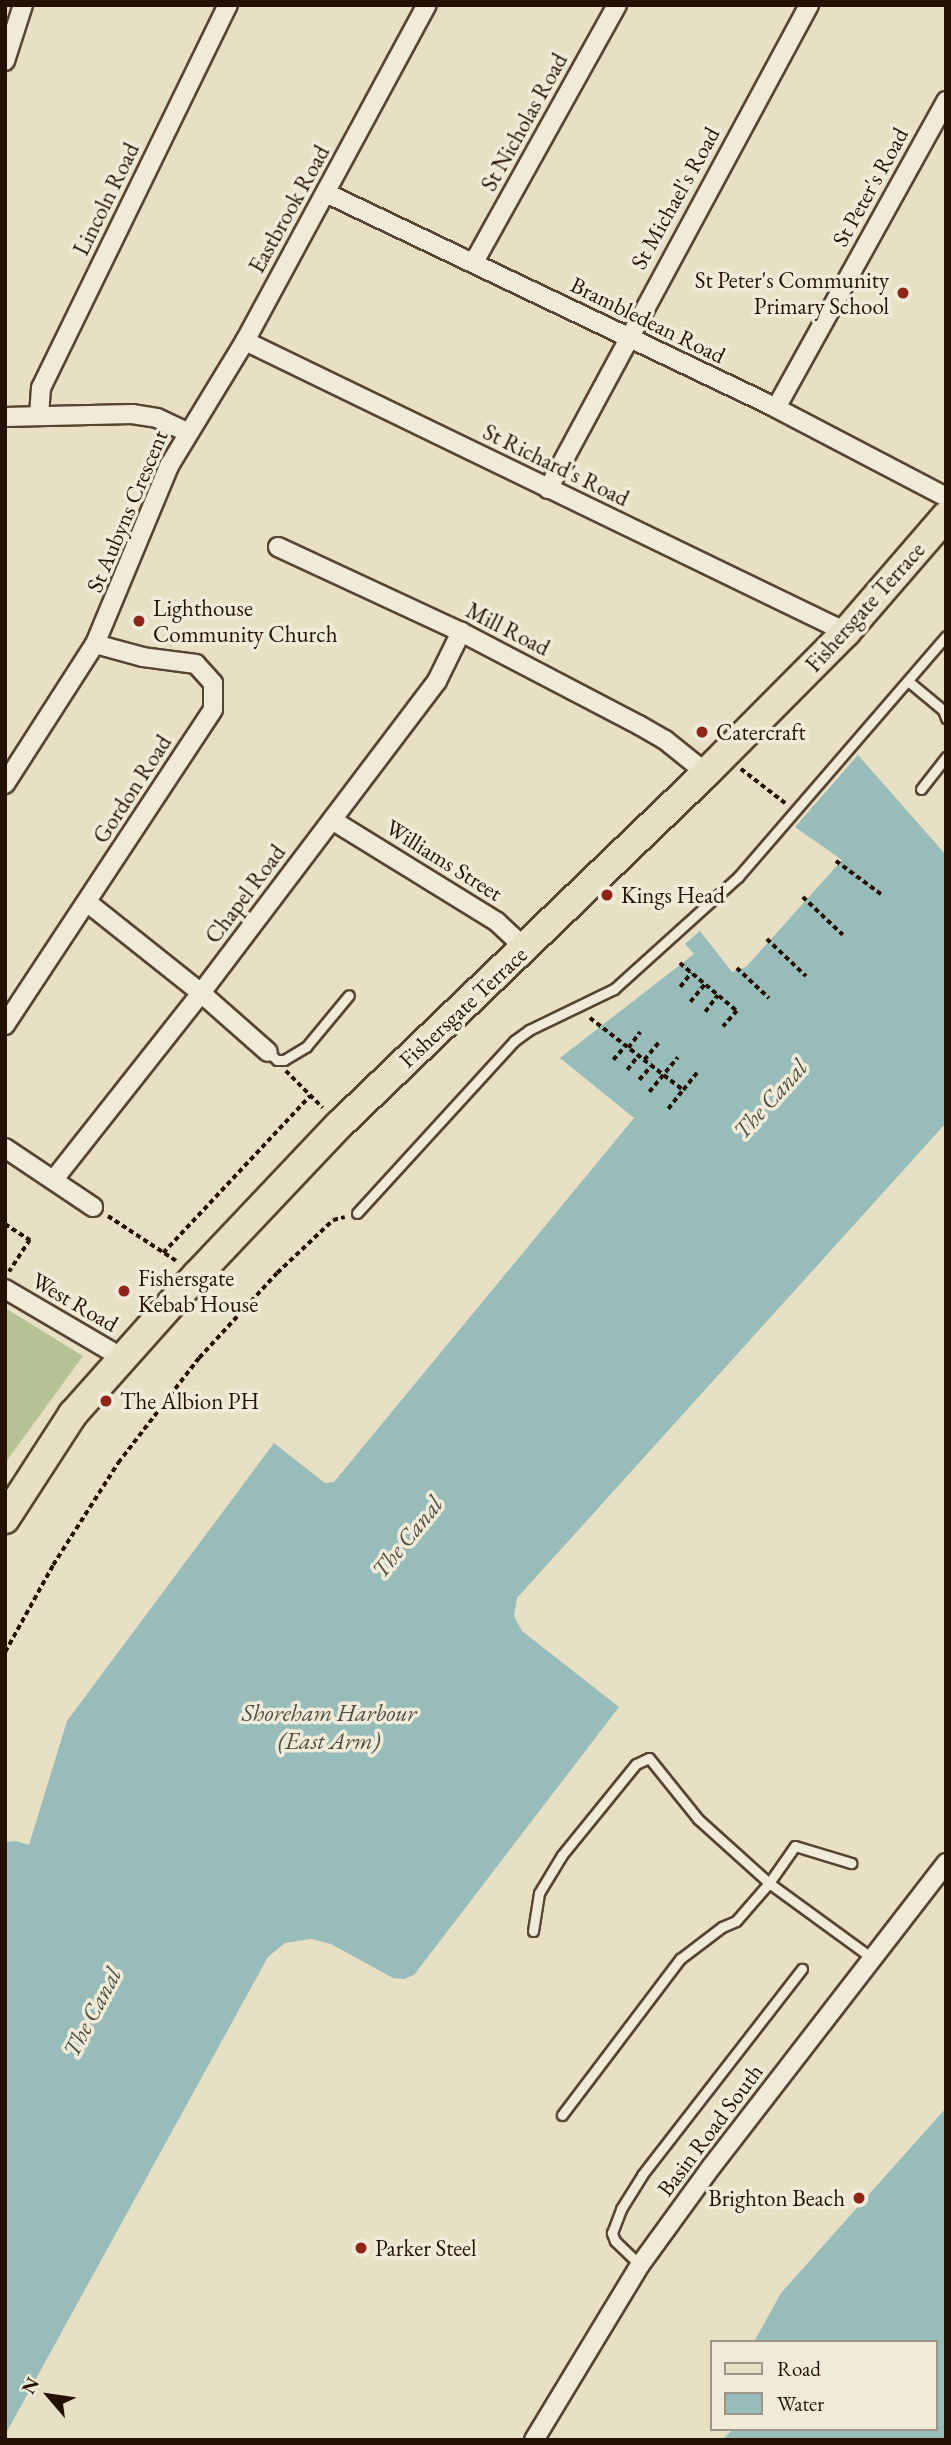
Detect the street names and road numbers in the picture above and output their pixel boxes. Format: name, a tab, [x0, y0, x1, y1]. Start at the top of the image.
street label: St Nicholas Road	[475, 48, 573, 196]
street label: St Michael's Road	[625, 122, 725, 274]
street label: St Peter's Road	[826, 123, 914, 251]
street label: Lincoln Road	[67, 138, 145, 260]
street label: Eastbrook Road	[243, 140, 335, 278]
street label: Brambledean Road	[566, 271, 730, 369]
street label: St Richard's Road	[478, 418, 634, 512]
street label: St Aubyns Crescent	[80, 426, 174, 596]
street label: Fishersgate Terrace	[800, 536, 930, 678]
street label: Mill Road	[462, 596, 554, 662]
street label: Gordon Road	[87, 730, 177, 848]
street label: Williams Street	[380, 813, 508, 907]
street label: Chapel Road	[199, 839, 291, 949]
street label: Fishersgate Terrace	[393, 941, 533, 1073]
street label: West Road	[27, 1266, 123, 1338]
street label: Basin Road South	[651, 2058, 769, 2202]

